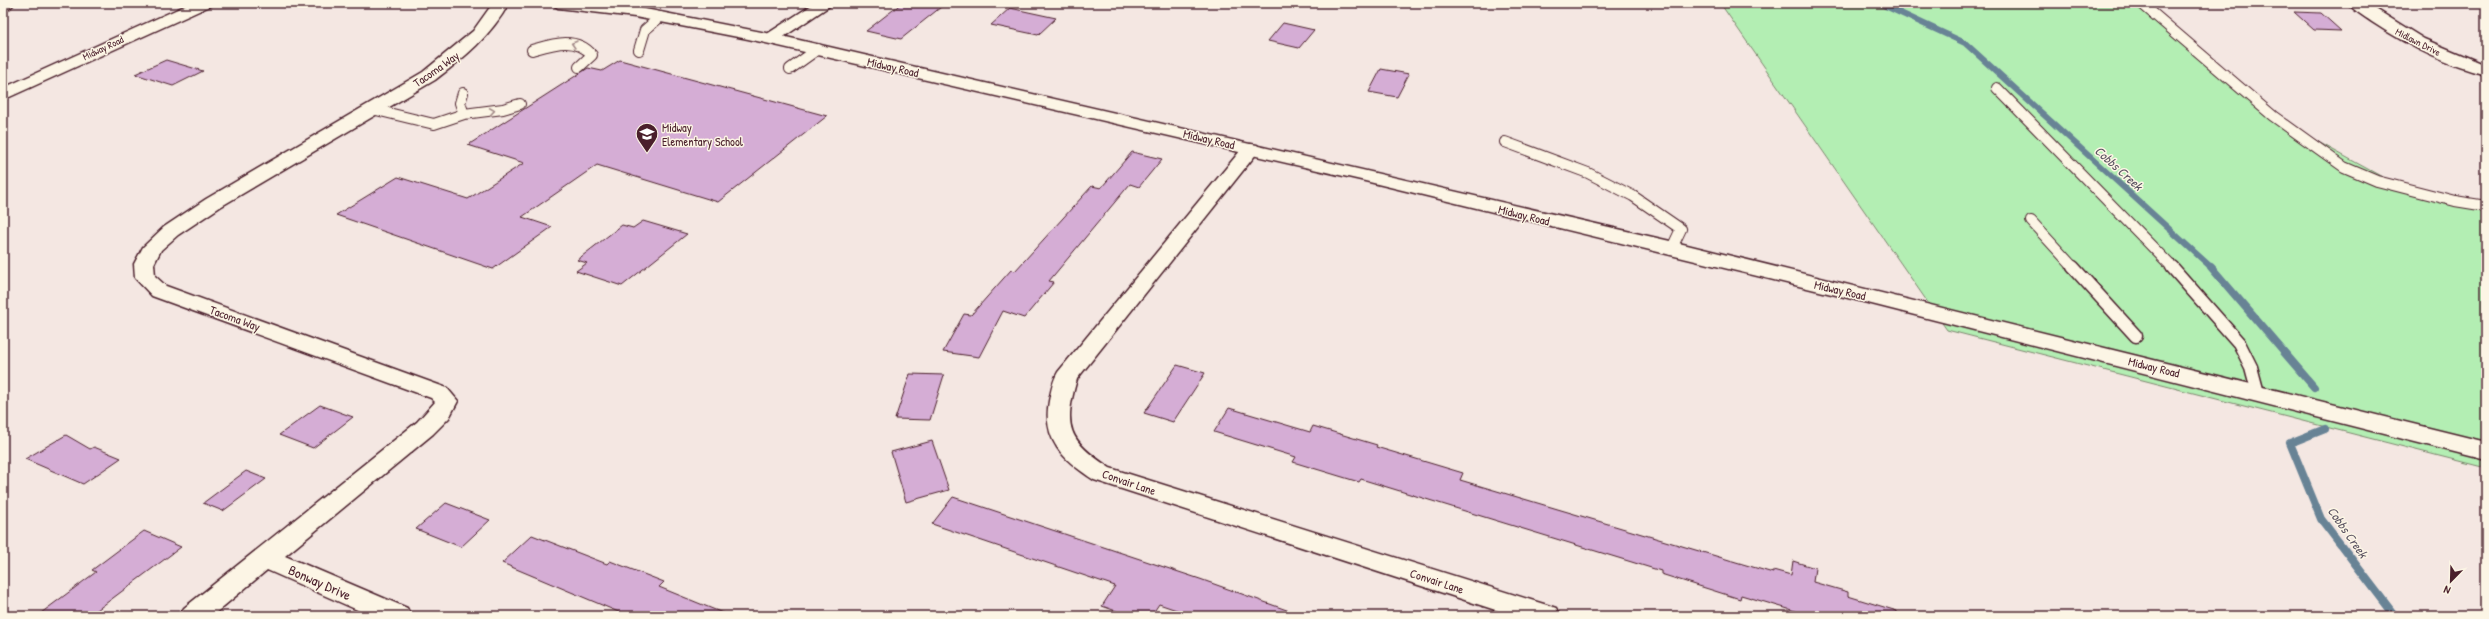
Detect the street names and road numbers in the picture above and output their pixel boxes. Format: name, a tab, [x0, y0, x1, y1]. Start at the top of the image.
street label: Midlawn Drive	[2393, 25, 2443, 59]
street label: Midway Road	[81, 33, 126, 63]
street label: Tacoma Way	[410, 47, 462, 91]
street label: Midway Road	[866, 53, 921, 81]
street label: Midway Road	[1182, 125, 1237, 153]
street label: Midway Road	[1497, 200, 1552, 230]
street label: Midway Road	[1813, 276, 1868, 304]
street label: Tacoma Way	[207, 301, 263, 335]
street label: Midway Road	[2127, 352, 2182, 382]
street label: Convair Lane	[1100, 465, 1158, 499]
street label: Bonway Drive	[285, 560, 355, 605]
street label: Convair Lane	[1408, 564, 1466, 598]

